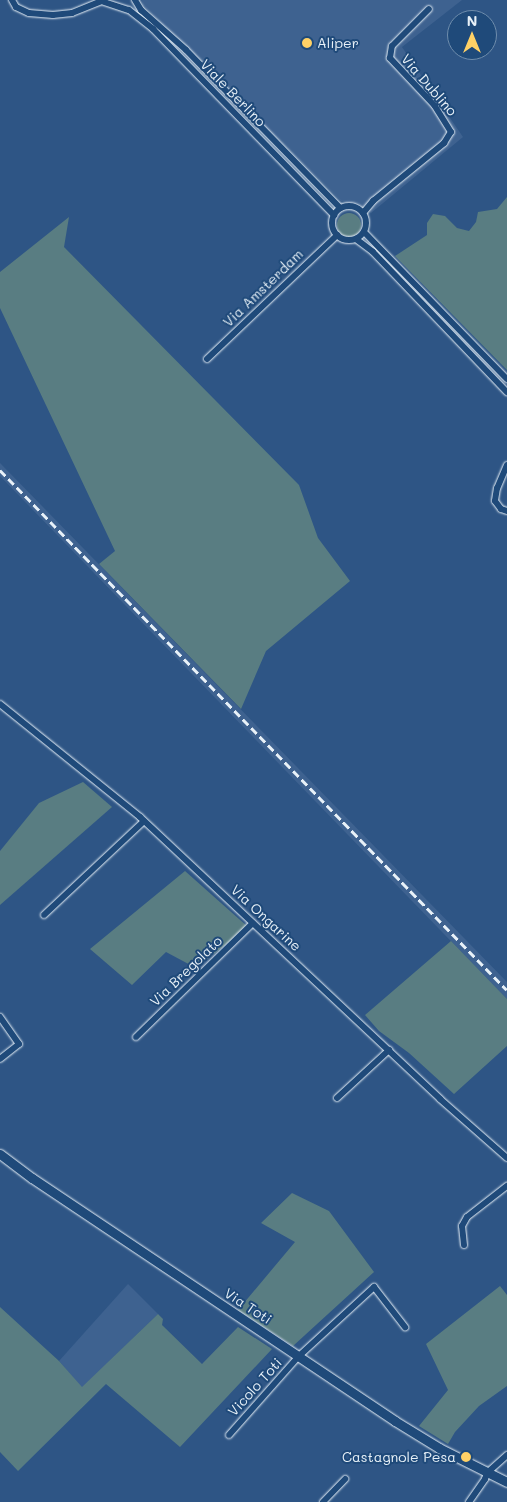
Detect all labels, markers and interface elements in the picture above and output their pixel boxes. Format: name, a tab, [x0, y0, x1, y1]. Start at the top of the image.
north arrow	[447, 10, 497, 60]
text: N	[467, 11, 477, 30]
place label: Aliper	[317, 35, 359, 51]
marker: Aliper	[301, 37, 313, 49]
street label: Via Dublino	[398, 51, 460, 119]
street label: Viale Berlino	[197, 56, 269, 130]
street label: Via Amsterdam	[219, 246, 307, 330]
street label: Via Ongarine	[227, 881, 305, 955]
street label: Via Bregolato	[146, 932, 226, 1010]
street label: Via Toti	[221, 1285, 275, 1327]
street label: Vicolo Toti	[224, 1354, 286, 1420]
place label: Castagnole Pesa	[342, 1449, 456, 1465]
marker: Castagnole Pesa	[460, 1451, 472, 1463]

